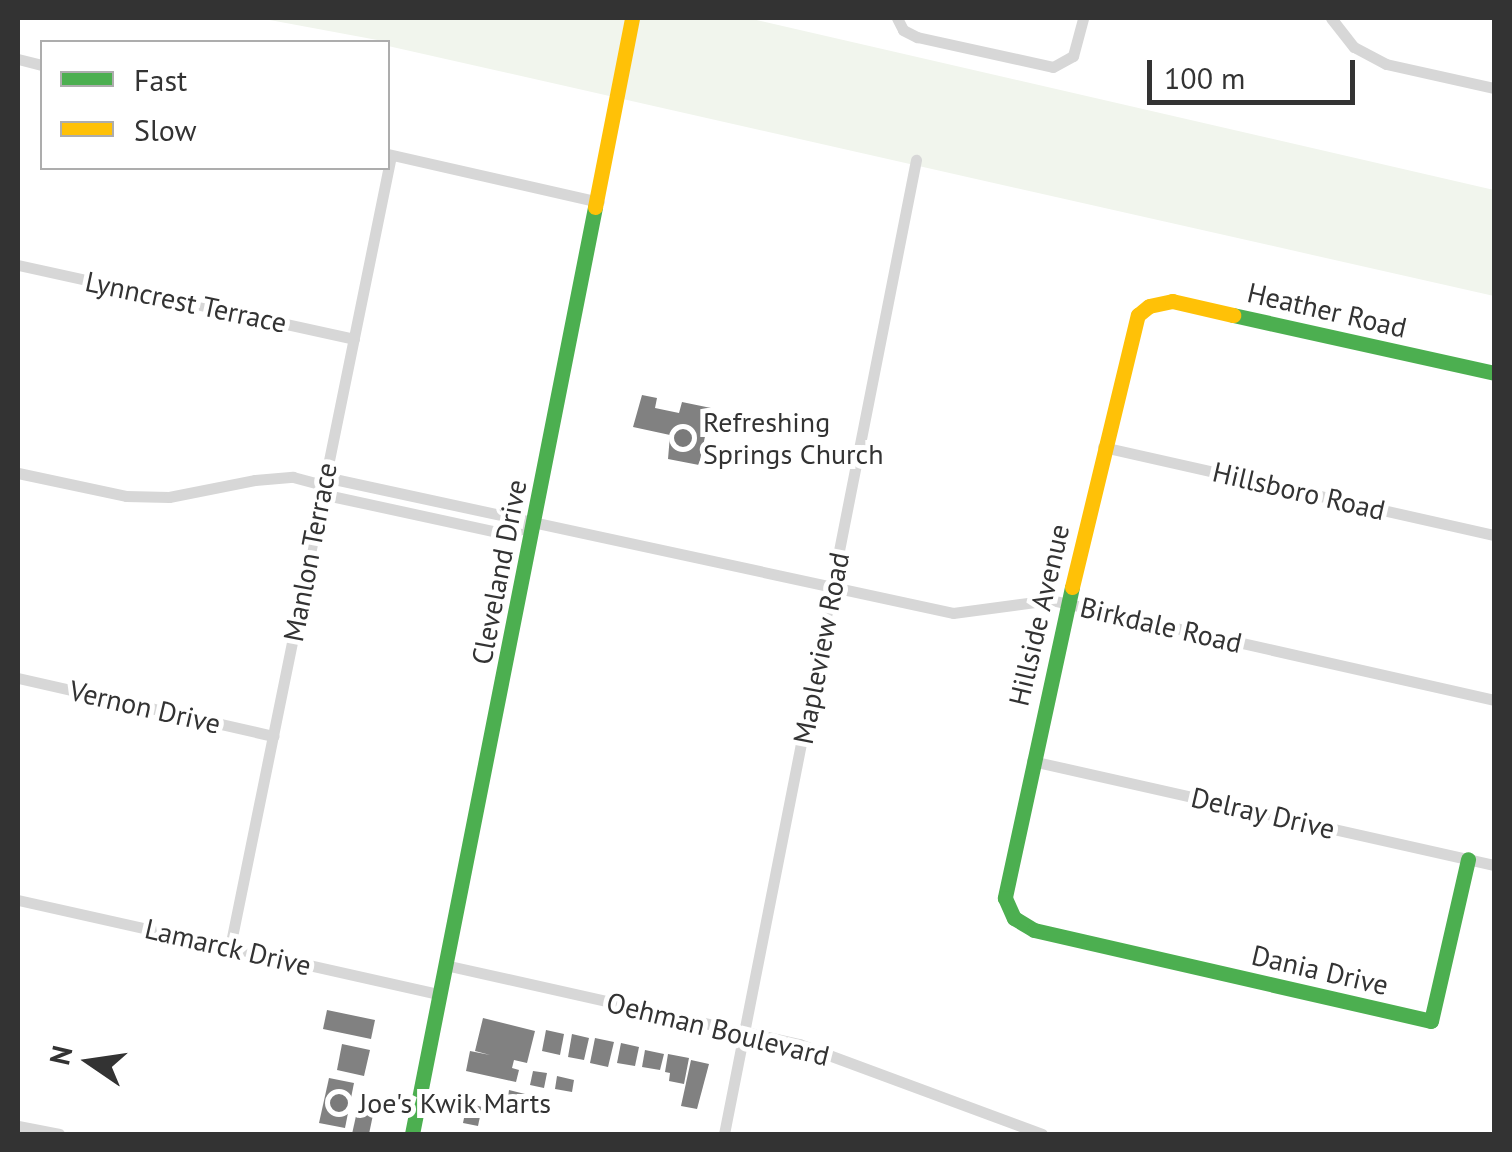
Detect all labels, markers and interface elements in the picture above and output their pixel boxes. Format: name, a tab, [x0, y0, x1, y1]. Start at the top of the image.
legend	[40, 40, 390, 170]
scale bar	[1152, 40, 1360, 102]
text: 100 m	[1164, 58, 1245, 97]
text: Fast	[134, 60, 187, 99]
text: Slow	[134, 110, 197, 149]
street label: Lynncrest Terrace	[82, 264, 290, 340]
street label: Heather Road	[1244, 275, 1410, 345]
place label: Refreshing Springs Church	[703, 405, 884, 471]
marker: Refreshing Springs Church	[672, 427, 694, 449]
street label: Hillsboro Road	[1210, 455, 1388, 527]
street label: Manlon Terrace	[276, 459, 344, 645]
street label: Cleveland Drive	[465, 477, 533, 667]
street label: Hillside Avenue	[1002, 521, 1076, 709]
street label: Mapleview Road	[786, 549, 856, 747]
street label: Birkdale Road	[1077, 590, 1245, 660]
street label: Vernon Drive	[66, 673, 224, 741]
street label: Delray Drive	[1187, 780, 1339, 846]
street label: Lamarck Drive	[141, 911, 315, 983]
street label: Dania Drive	[1248, 938, 1392, 1002]
street label: Oehman Boulevard	[603, 985, 833, 1073]
north arrow	[40, 1012, 140, 1112]
text: N	[40, 1042, 80, 1068]
place label: Joe's Kwik Marts	[359, 1086, 552, 1120]
marker: Joe's Kwik Marts	[328, 1092, 350, 1114]

